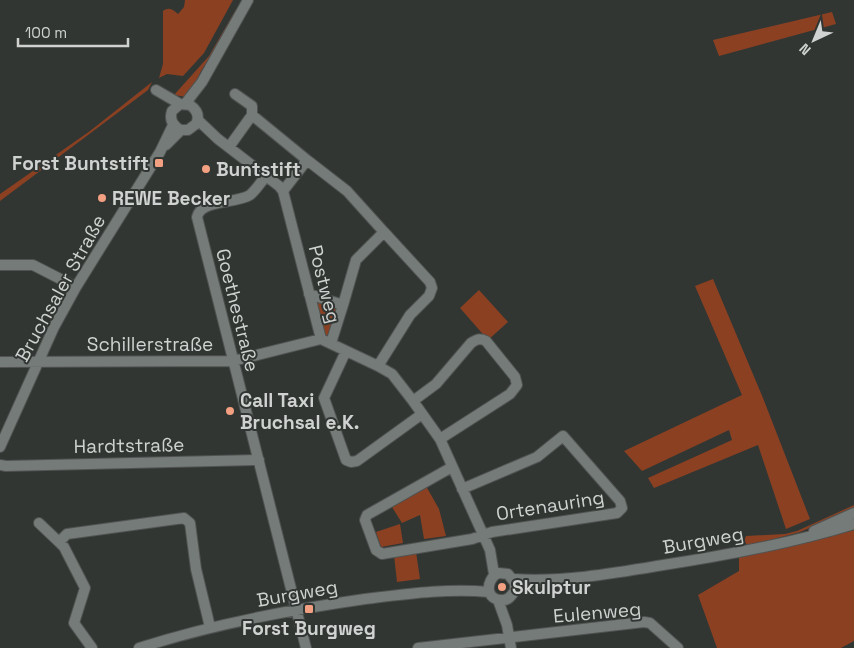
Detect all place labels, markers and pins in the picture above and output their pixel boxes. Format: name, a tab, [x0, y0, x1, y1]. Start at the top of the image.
place label: Forst Buntstift	[12, 151, 149, 176]
marker: Forst Buntstift	[153, 157, 165, 169]
place label: Buntstift	[216, 157, 301, 182]
marker: Buntstift	[200, 163, 212, 175]
place label: REWE Becker	[112, 186, 230, 211]
marker: REWE Becker	[96, 192, 108, 204]
place label: Call Taxi Bruchsal e.K.	[240, 388, 360, 435]
marker: Call Taxi Bruchsal e.K.	[224, 405, 236, 417]
place label: Skulptur	[512, 575, 591, 600]
marker: Skulptur	[496, 581, 508, 593]
marker: Forst Burgweg	[303, 603, 315, 615]
place label: Forst Burgweg	[242, 616, 376, 641]

